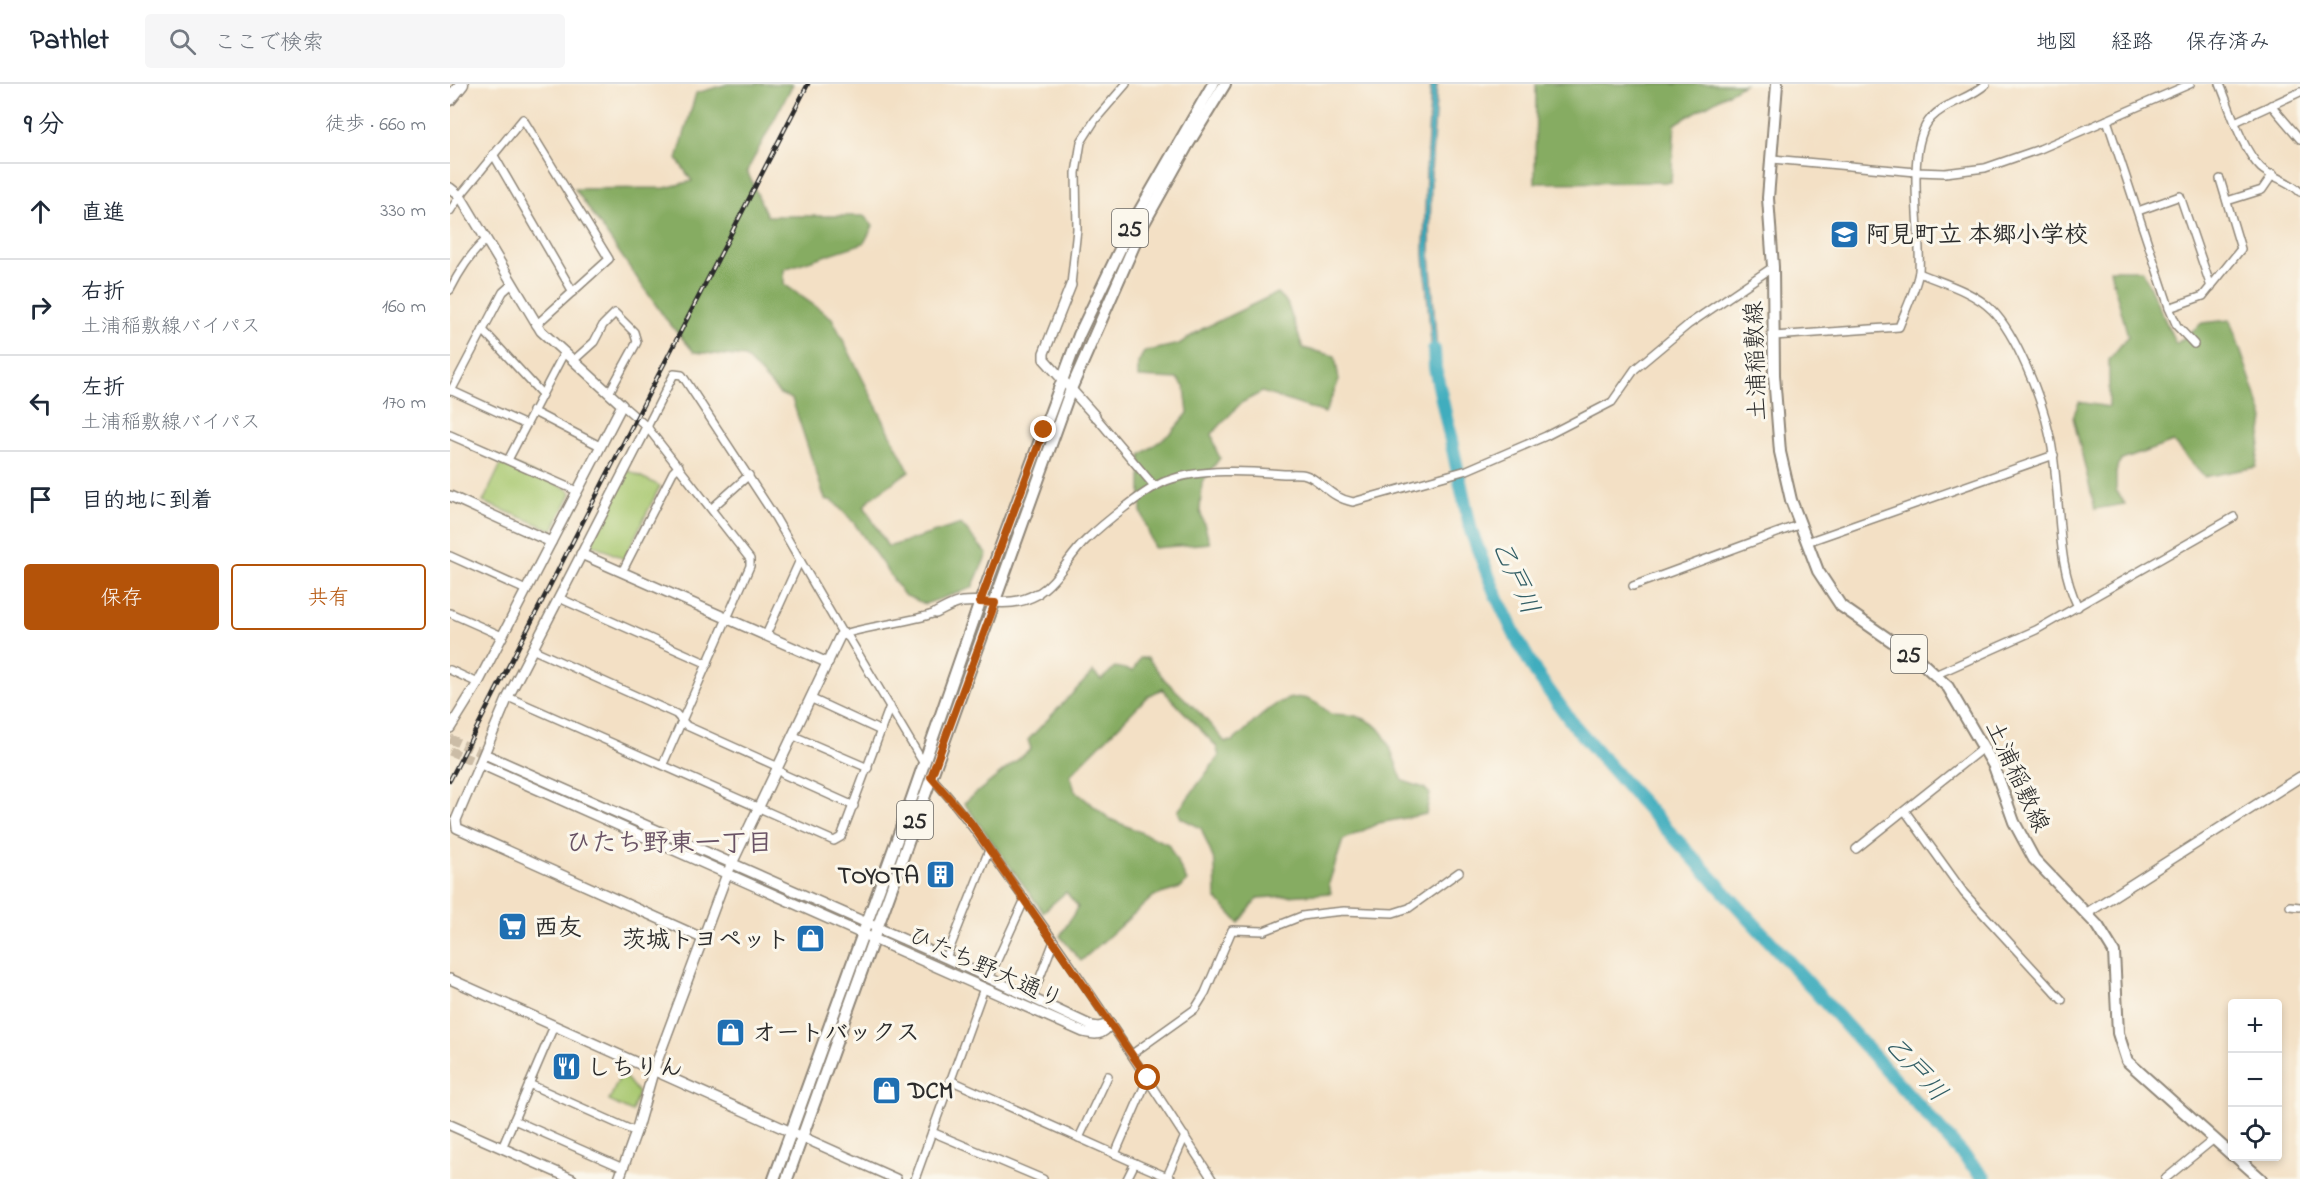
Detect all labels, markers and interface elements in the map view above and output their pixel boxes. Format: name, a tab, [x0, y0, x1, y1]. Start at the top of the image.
search box	[145, 14, 565, 68]
text: Pathlet	[30, 21, 109, 62]
icon: search	[166, 25, 199, 58]
text: ここで検索	[214, 28, 324, 60]
text: 地図	[2036, 28, 2078, 58]
text: 経路	[2111, 28, 2153, 58]
text: 保存済み	[2186, 28, 2270, 58]
text: 9 分	[24, 107, 64, 145]
text: 徒歩 · 660 m	[325, 111, 426, 140]
icon: ahead	[24, 195, 57, 228]
text: 330 m	[380, 197, 426, 226]
text: 直進	[81, 198, 125, 230]
road number: 25	[1112, 209, 1148, 247]
school or university icon: 阿見町立 本郷小学校	[1829, 218, 1861, 250]
place label: 阿見町立 本郷小学校	[1866, 219, 2088, 254]
text: 右折	[81, 277, 125, 309]
icon: right	[24, 291, 57, 324]
text: 160 m	[382, 293, 426, 322]
street label: 土浦稲敷線	[1738, 300, 1777, 421]
text: 土浦稲敷線バイパス	[81, 313, 261, 342]
text: 左折	[81, 373, 125, 405]
icon: left	[24, 387, 57, 420]
text: 170 m	[382, 389, 426, 418]
text: 土浦稲敷線バイパス	[81, 409, 261, 438]
route end	[1030, 416, 1056, 442]
icon: arrive	[24, 483, 57, 516]
text: 目的地に到着	[81, 486, 213, 518]
water label: 乙戸川	[1481, 535, 1547, 622]
button: 保存	[24, 564, 219, 630]
button: 共有	[231, 564, 426, 630]
road number: 25	[1891, 635, 1927, 673]
street label: 土浦稲敷線	[1975, 715, 2057, 839]
road number: 25	[897, 801, 933, 839]
district label: ひたち野東一丁目	[565, 826, 773, 864]
building icon: TOYOTA	[924, 859, 956, 891]
place label: TOYOTA	[838, 860, 919, 895]
supermarket icon: 西友	[497, 911, 529, 943]
place label: 西友	[534, 912, 582, 947]
street label: ひたち野大通り	[902, 919, 1068, 1019]
shop icon: 茨城トヨペット	[795, 923, 827, 955]
place label: 茨城トヨペット	[622, 924, 790, 959]
map controls	[2228, 999, 2282, 1161]
button: +	[2228, 999, 2282, 1053]
shop icon: オートバックス	[715, 1016, 747, 1048]
place label: オートバックス	[752, 1017, 920, 1052]
water label: 乙戸川	[1875, 1028, 1955, 1112]
restaurant icon: しちりん	[550, 1051, 582, 1083]
place label: しちりん	[587, 1052, 683, 1087]
button: −	[2228, 1053, 2282, 1107]
route start	[1134, 1064, 1160, 1090]
shop icon: DCM	[871, 1074, 903, 1106]
place label: DCM	[907, 1075, 953, 1110]
button: locate	[2228, 1107, 2282, 1161]

